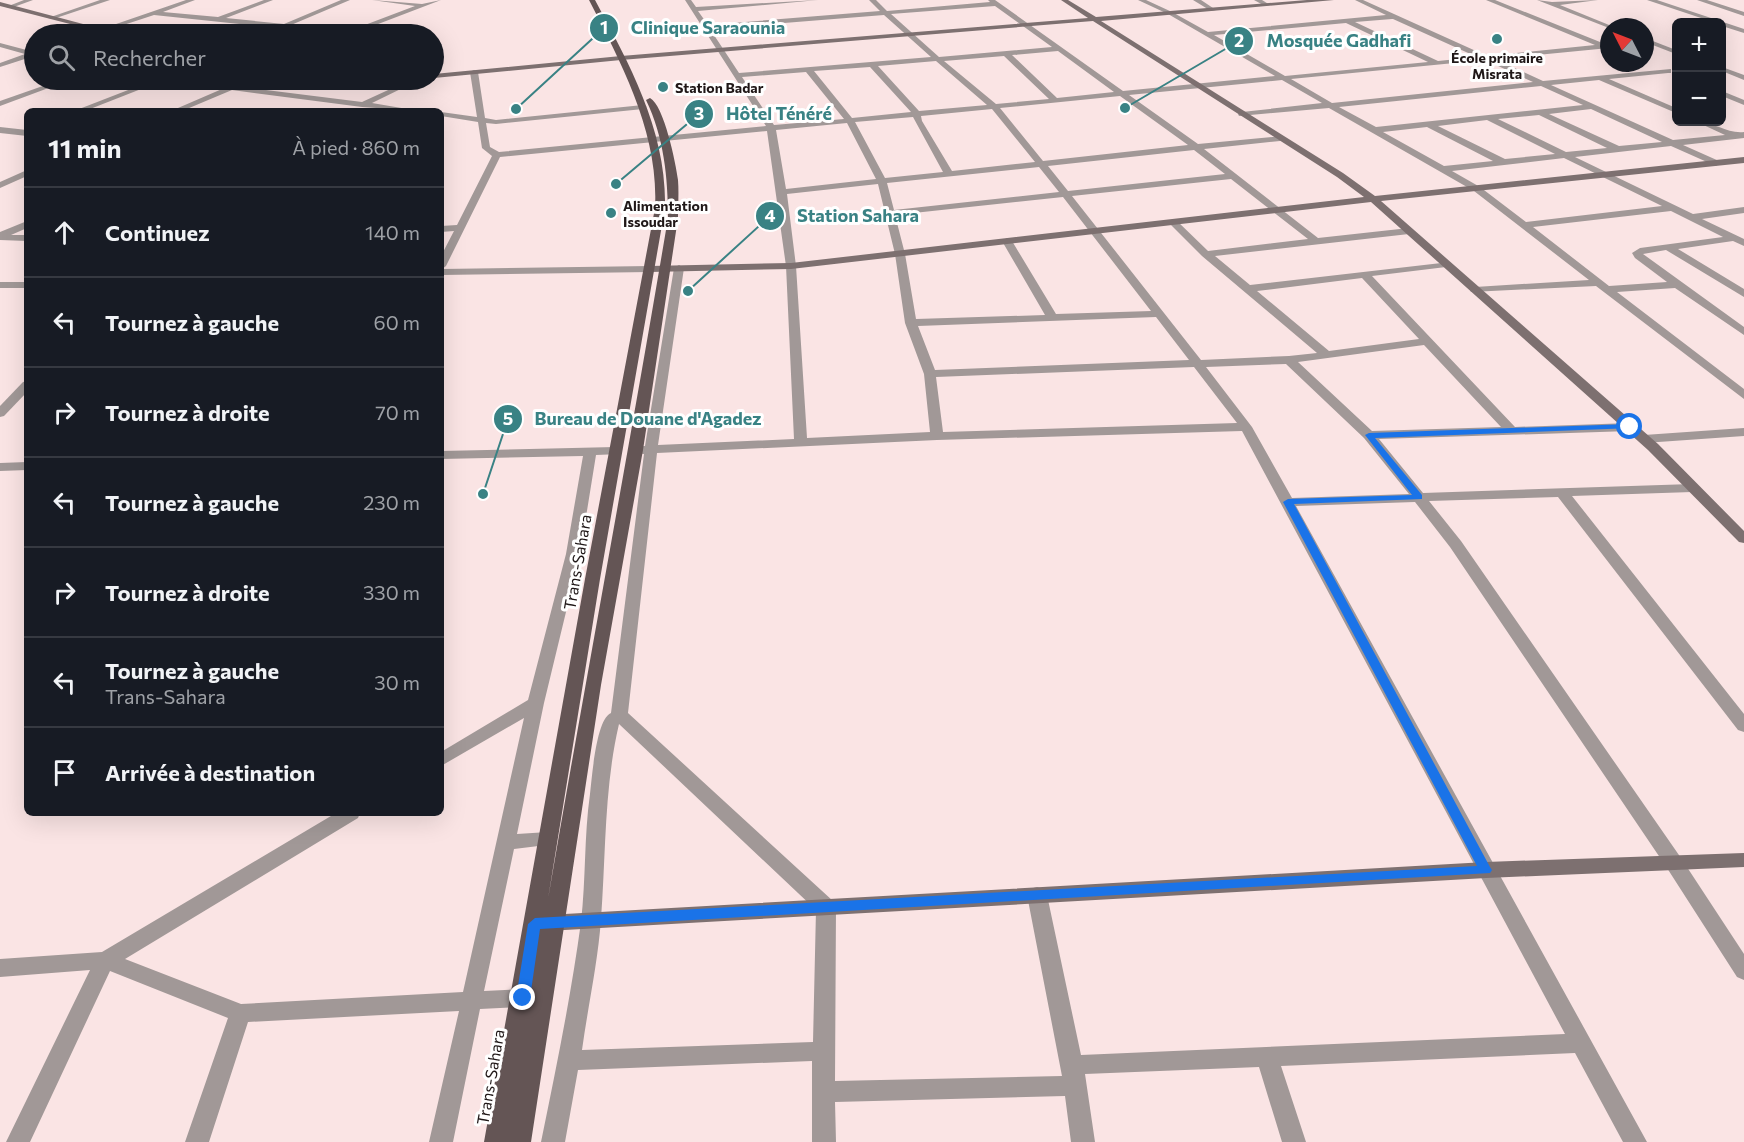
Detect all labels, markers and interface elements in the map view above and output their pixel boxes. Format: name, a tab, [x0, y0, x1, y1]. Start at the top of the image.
callout: Clinique Saraounia	[589, 10, 798, 46]
text: 1	[600, 16, 608, 38]
text: Clinique Saraounia	[631, 16, 785, 38]
north arrow	[1600, 18, 1654, 72]
map controls	[1672, 18, 1726, 126]
button: +	[1672, 18, 1726, 72]
callout: Mosquée Gadhafi	[1224, 23, 1423, 59]
search box	[24, 24, 444, 90]
text: 2	[1234, 29, 1244, 51]
text: Mosquée Gadhafi	[1267, 29, 1411, 51]
marker: École primaire Misrata	[1490, 32, 1504, 46]
icon: search	[45, 41, 78, 74]
text: Rechercher	[93, 44, 206, 71]
place label: École primaire Misrata	[1451, 49, 1543, 82]
button: −	[1672, 72, 1726, 126]
place label: Station Badar	[675, 79, 764, 96]
marker: Station Badar	[656, 80, 670, 94]
callout: Hôtel Ténéré	[684, 96, 844, 132]
text: 3	[694, 102, 704, 124]
text: Hôtel Ténéré	[726, 102, 832, 124]
text: 11 min	[48, 132, 121, 163]
text: À pied · 860 m	[292, 135, 420, 159]
place label: Alimentation Issoudar	[623, 197, 708, 230]
callout: Station Sahara	[755, 198, 931, 234]
text: 4	[764, 204, 776, 226]
text: Station Sahara	[797, 204, 919, 226]
marker: Alimentation Issoudar	[604, 206, 618, 220]
icon: ahead	[48, 216, 81, 249]
text: Continuez	[105, 219, 210, 246]
text: 140 m	[365, 220, 420, 244]
icon: left	[48, 306, 81, 339]
text: Tournez à gauche	[105, 309, 279, 336]
text: 60 m	[374, 310, 420, 334]
icon: right	[48, 396, 81, 429]
text: Tournez à droite	[105, 399, 270, 426]
text: 70 m	[375, 400, 420, 424]
callout: Bureau de Douane d'Agadez	[493, 401, 774, 437]
text: 5	[503, 407, 513, 429]
text: Bureau de Douane d'Agadez	[534, 407, 762, 429]
route start	[1616, 413, 1642, 439]
icon: left	[48, 486, 81, 519]
text: Tournez à gauche	[105, 489, 279, 516]
text: 230 m	[363, 490, 420, 514]
street label: Trans-Sahara	[559, 513, 595, 611]
icon: right	[48, 576, 81, 609]
text: Tournez à droite	[105, 579, 270, 606]
text: 330 m	[363, 580, 420, 604]
text: Tournez à gauche	[105, 657, 279, 684]
icon: left	[48, 666, 81, 699]
text: 30 m	[374, 670, 420, 694]
text: Trans-Sahara	[105, 684, 226, 708]
icon: arrive	[48, 756, 81, 789]
text: Arrivée à destination	[105, 759, 315, 786]
route end	[509, 984, 535, 1010]
street label: Trans-Sahara	[472, 1028, 508, 1126]

